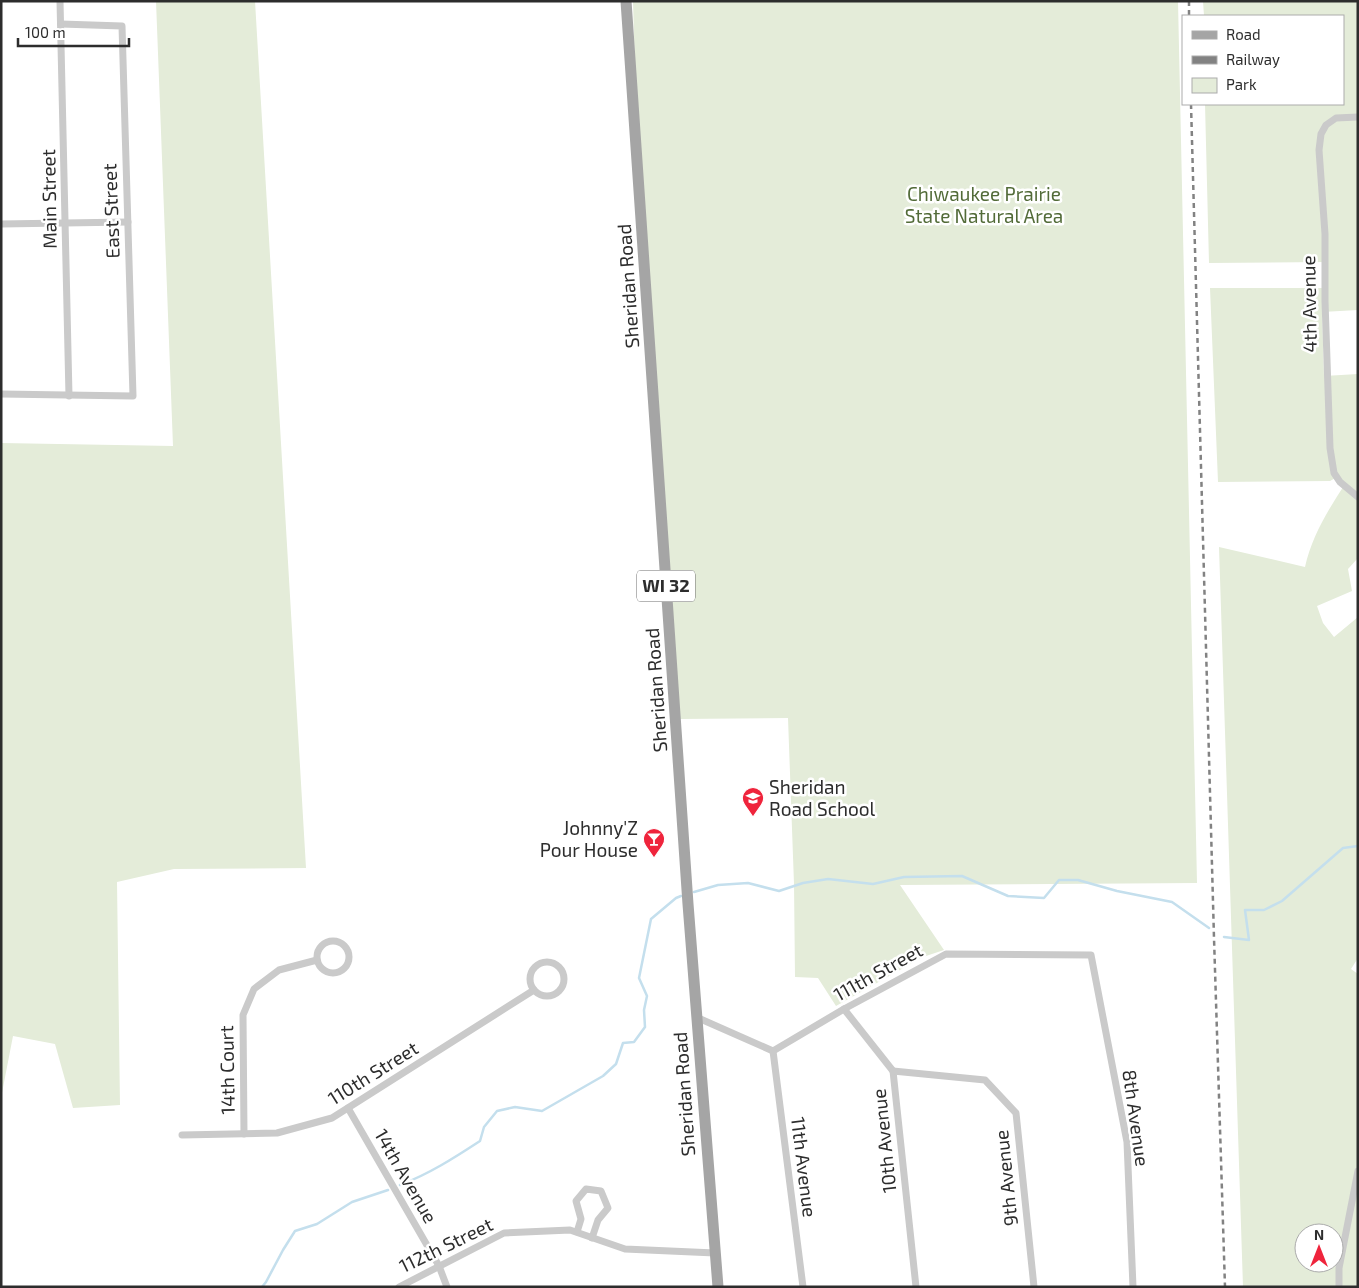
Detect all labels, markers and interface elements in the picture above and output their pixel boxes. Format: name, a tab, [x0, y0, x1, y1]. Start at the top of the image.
scale bar	[18, 15, 129, 47]
legend	[1182, 15, 1344, 105]
text: 100 m	[25, 23, 66, 41]
text: Road	[1226, 25, 1261, 43]
text: Railway	[1226, 50, 1280, 68]
text: Park	[1226, 75, 1257, 93]
street label: Main Street	[36, 149, 61, 249]
street label: East Street	[97, 163, 124, 259]
park label: Chiwaukee Prairie State Natural Area	[905, 182, 1063, 227]
street label: Sheridan Road	[612, 223, 643, 349]
street label: 4th Avenue	[1296, 255, 1321, 353]
road number: WI 32	[637, 570, 695, 602]
street label: Sheridan Road	[640, 627, 671, 753]
place label: Sheridan Road School	[769, 775, 876, 820]
school or university icon: Sheridan Road School	[741, 786, 765, 817]
place label: Johnny'Z Pour House	[540, 816, 638, 861]
bar icon: Johnny'Z Pour House	[642, 827, 666, 858]
street label: 111th Street	[829, 938, 926, 1005]
street label: 14th Court	[214, 1025, 239, 1115]
street label: Sheridan Road	[668, 1031, 699, 1157]
street label: 110th Street	[323, 1036, 422, 1109]
street label: 8th Avenue	[1118, 1068, 1155, 1168]
street label: 10th Avenue	[867, 1088, 900, 1194]
street label: 11th Avenue	[787, 1115, 822, 1218]
street label: 14th Avenue	[370, 1125, 443, 1227]
street label: 9th Avenue	[989, 1129, 1022, 1227]
street label: 112th Street	[395, 1212, 496, 1277]
north arrow	[1294, 1223, 1344, 1273]
text: N	[1314, 1226, 1324, 1243]

